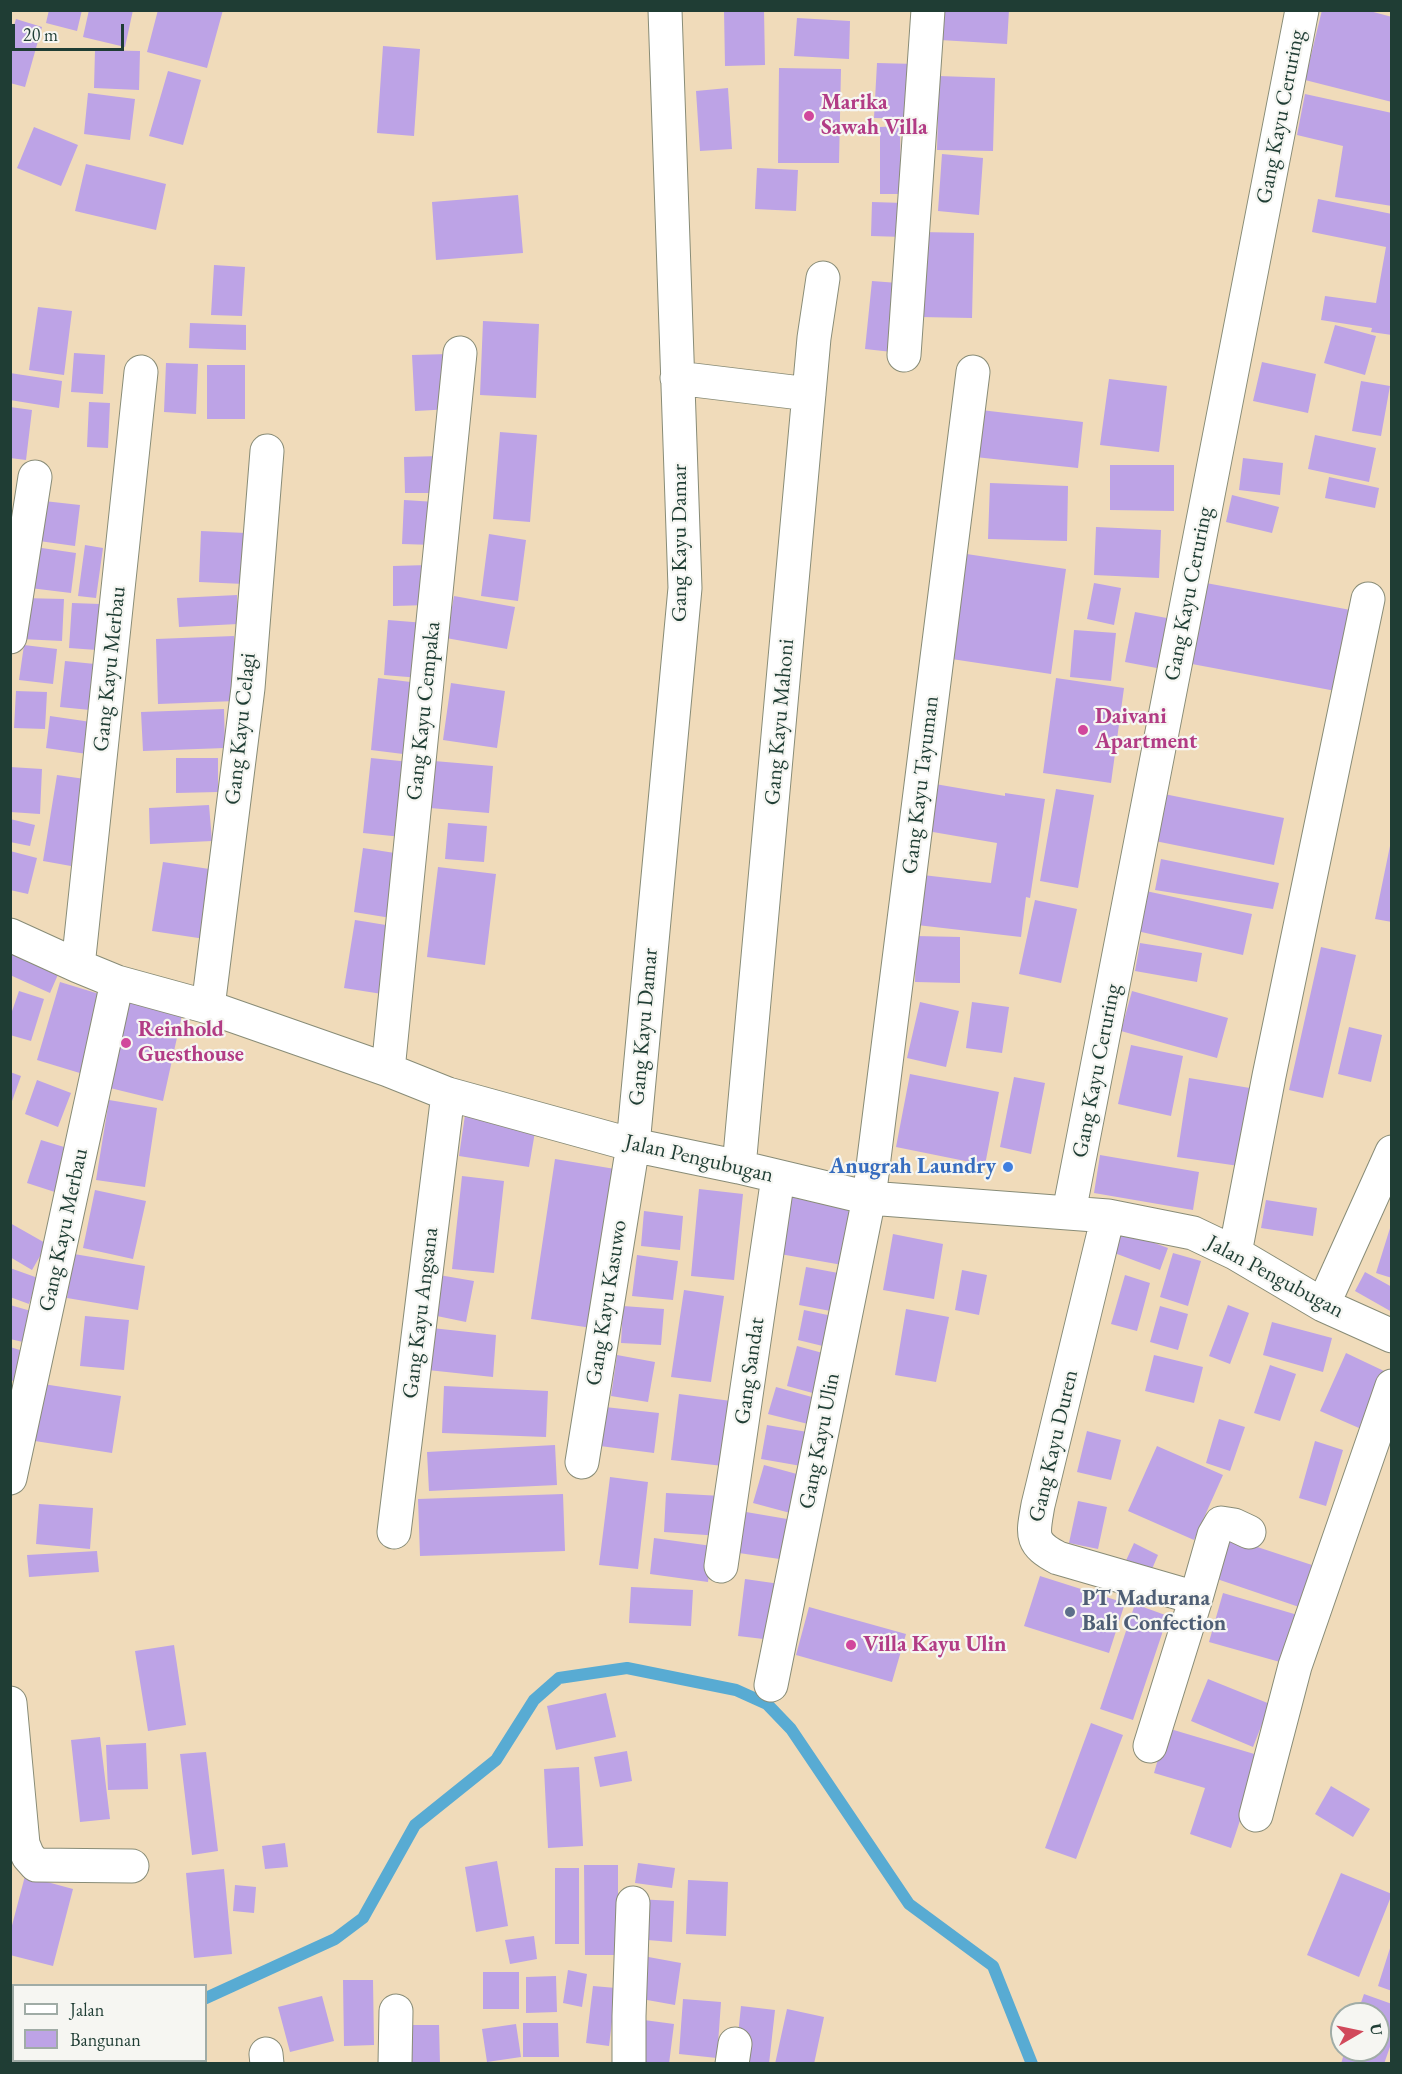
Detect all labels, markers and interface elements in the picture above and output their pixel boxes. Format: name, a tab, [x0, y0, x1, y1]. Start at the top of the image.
scale bar	[15, 12, 128, 50]
text: 20 m	[23, 23, 58, 46]
street label: Gang Kayu Ceruring	[1251, 28, 1311, 206]
place label: Marika Sawah Villa	[821, 90, 928, 142]
marker: Marika Sawah Villa	[802, 109, 816, 123]
street label: Gang Kayu Damar	[667, 464, 693, 622]
street label: Gang Kayu Ceruring	[1159, 505, 1219, 683]
street label: Gang Kayu Merbau	[88, 585, 132, 753]
street label: Gang Kayu Cempaka	[401, 620, 447, 802]
street label: Gang Kayu Mahoni	[760, 638, 800, 806]
street label: Gang Kayu Celagi	[220, 652, 262, 806]
street label: Gang Kayu Tayuman	[897, 694, 945, 876]
place label: Daivani Apartment	[1095, 704, 1197, 756]
marker: Daivani Apartment	[1076, 723, 1090, 737]
street label: Gang Kayu Damar	[624, 947, 664, 1107]
street label: Gang Kayu Ceruring	[1067, 982, 1127, 1160]
place label: Reinhold Guesthouse	[138, 1017, 244, 1068]
marker: Reinhold Guesthouse	[119, 1036, 133, 1050]
street label: Jalan Pengubugan	[622, 1129, 776, 1189]
street label: Gang Kayu Merbau	[34, 1146, 94, 1314]
place label: Anugrah Laundry	[829, 1154, 996, 1180]
marker: Anugrah Laundry	[1001, 1160, 1015, 1174]
street label: Gang Kayu Kasuwo	[581, 1218, 633, 1388]
street label: Gang Kayu Angsana	[397, 1226, 445, 1400]
street label: Jalan Pengubugan	[1202, 1230, 1348, 1324]
street label: Gang Sandat	[729, 1316, 771, 1426]
street label: Gang Kayu Duren	[1024, 1367, 1084, 1525]
street label: Gang Kayu Ulin	[794, 1371, 846, 1511]
place label: PT Madurana Bali Confection	[1082, 1586, 1226, 1638]
marker: PT Madurana Bali Confection	[1063, 1605, 1077, 1619]
place label: Villa Kayu Ulin	[863, 1632, 1007, 1658]
marker: Villa Kayu Ulin	[844, 1638, 858, 1652]
legend	[12, 1984, 207, 2062]
text: Jalan	[70, 1998, 104, 2021]
north arrow	[1330, 2002, 1390, 2062]
text: U	[1365, 2022, 1388, 2037]
text: Bangunan	[70, 2028, 141, 2051]

